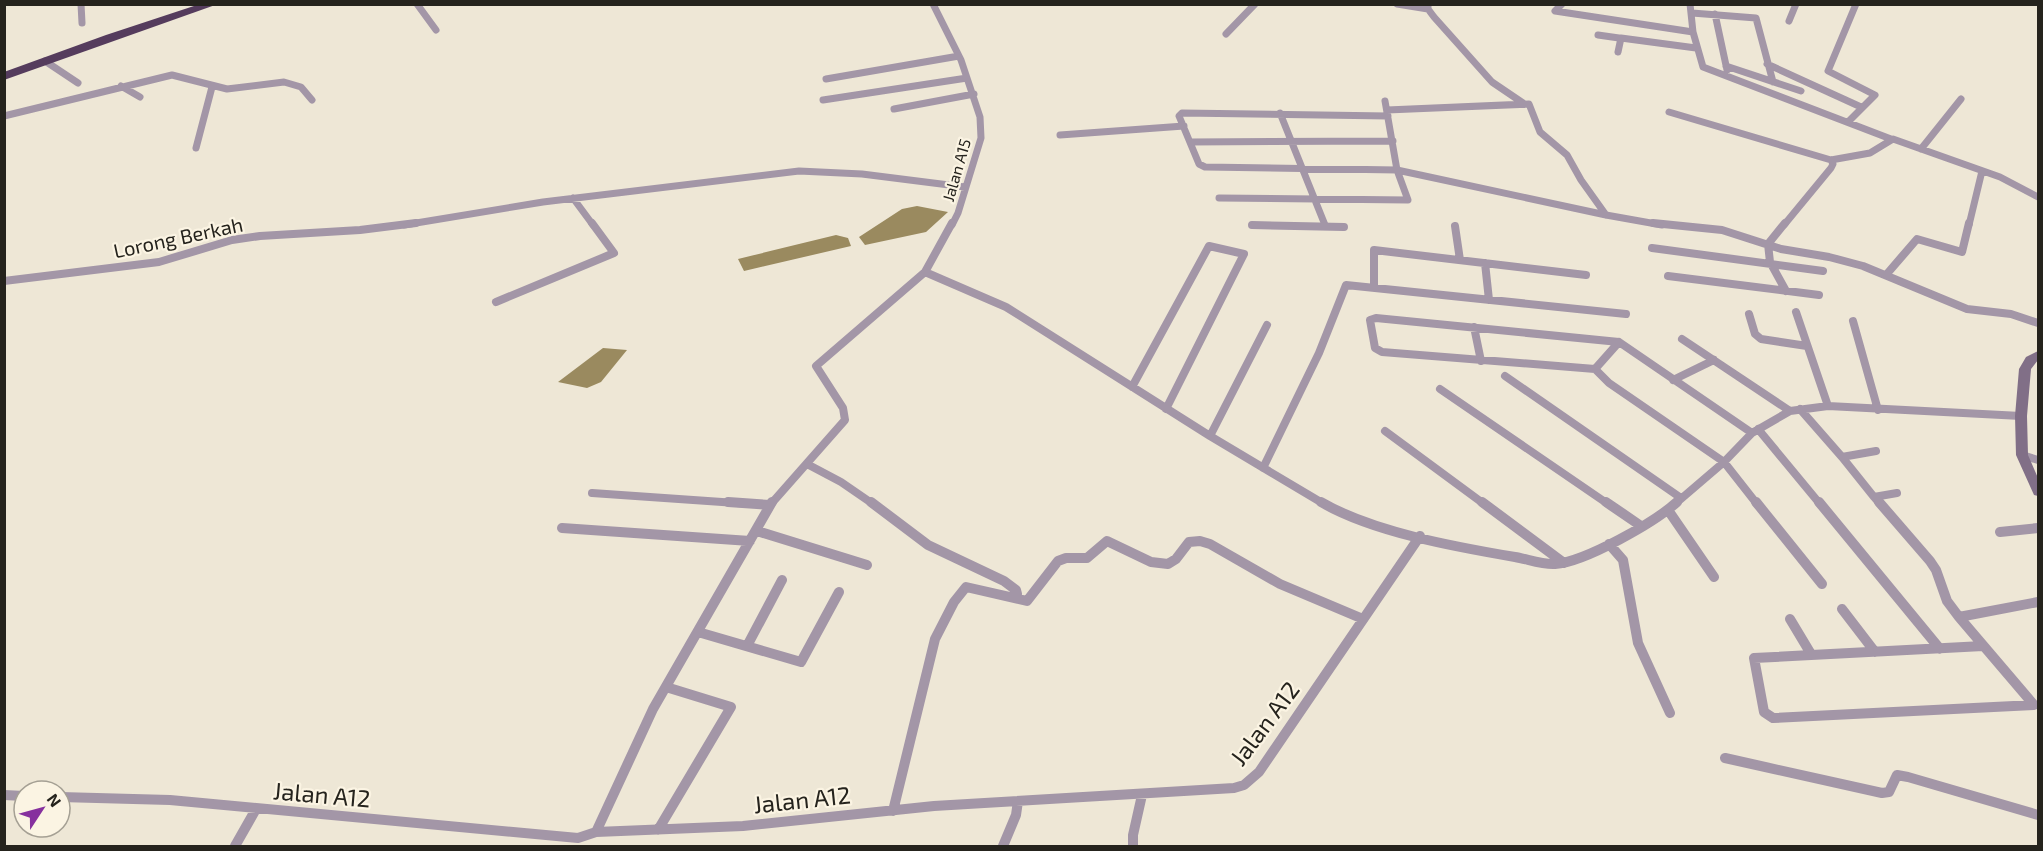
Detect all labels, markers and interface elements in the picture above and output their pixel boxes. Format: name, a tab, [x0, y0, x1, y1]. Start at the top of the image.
street label: Jalan A15	[938, 136, 974, 204]
street label: Lorong Berkah	[111, 212, 245, 262]
street label: Jalan A12	[1223, 675, 1305, 771]
street label: Jalan A12	[272, 775, 372, 813]
north arrow	[12, 779, 72, 839]
street label: Jalan A12	[752, 779, 852, 819]
text: N	[43, 790, 66, 810]

